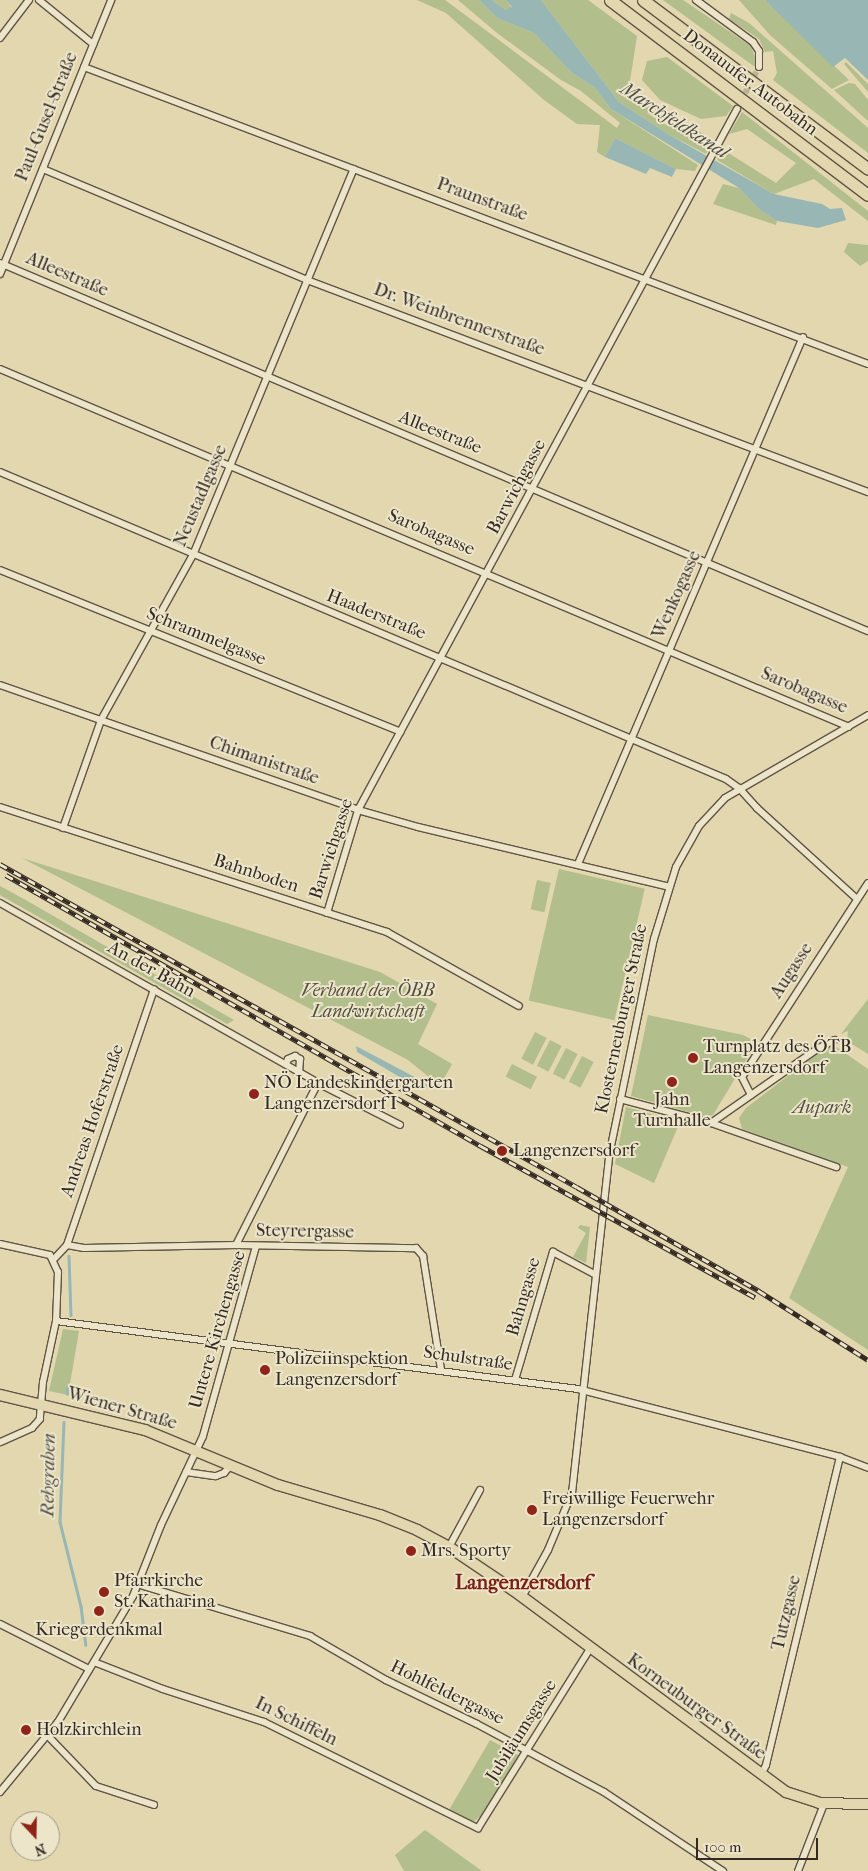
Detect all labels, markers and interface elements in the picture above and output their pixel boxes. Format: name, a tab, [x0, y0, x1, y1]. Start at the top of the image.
street label: Donauufer Autobahn	[678, 25, 822, 141]
street label: Paul-Gusel-Straße	[11, 49, 83, 185]
water label: Marchfeldkanal	[616, 78, 732, 164]
street label: Praunstraße	[434, 174, 530, 226]
street label: Alleestraße	[23, 248, 111, 302]
street label: Dr. Weinbrennerstraße	[371, 279, 547, 361]
street label: Alleestraße	[396, 407, 484, 459]
street label: Barwichgasse	[483, 436, 551, 538]
street label: Neustadlgasse	[170, 442, 232, 550]
street label: Sarobagasse	[384, 505, 478, 561]
street label: Wenkogasse	[648, 548, 706, 642]
street label: Haaderstraße	[323, 585, 429, 645]
street label: Schrammelgasse	[143, 603, 269, 671]
street label: Sarobagasse	[757, 663, 851, 719]
street label: Chimanistraße	[206, 732, 322, 790]
street label: Barwichgasse	[306, 796, 358, 902]
street label: Bahnboden	[211, 850, 301, 898]
street label: Klosterneuburger Straße	[591, 922, 653, 1116]
street label: An der Bahn	[103, 937, 199, 1003]
street label: Augasse	[766, 939, 818, 1003]
park label: Verband der ÖBB Landwirtschaft	[301, 981, 435, 1024]
place label: Turnplatz des ÖTB Langenzersdorf	[703, 1037, 851, 1080]
street label: Andreas Hoferstraße	[57, 1042, 129, 1200]
marker: Turnplatz des ÖTB Langenzersdorf	[687, 1052, 699, 1064]
place label: NÖ Landeskindergarten Langenzersdorf I	[264, 1073, 453, 1116]
marker: Jahn Turnhalle	[666, 1076, 678, 1088]
marker: NÖ Landeskindergarten Langenzersdorf I	[248, 1088, 260, 1100]
place label: Jahn Turnhalle	[633, 1090, 711, 1132]
park label: Aupark	[793, 1097, 851, 1119]
place label: Langenzersdorf	[513, 1140, 635, 1162]
marker: Langenzersdorf	[495, 1144, 509, 1158]
street label: Steyrergasse	[256, 1220, 354, 1244]
street label: Untere Kirchengasse	[185, 1249, 251, 1411]
street label: Bahngasse	[502, 1255, 546, 1339]
street label: Schulstraße	[422, 1342, 514, 1376]
place label: Polizeiinspektion Langenzersdorf	[275, 1349, 408, 1392]
marker: Polizeiinspektion Langenzersdorf	[259, 1364, 271, 1376]
street label: Wiener Straße	[65, 1383, 179, 1435]
water label: Rehgraben	[37, 1433, 61, 1517]
place label: Freiwillige Feuerwehr Langenzersdorf	[542, 1489, 714, 1532]
marker: Freiwillige Feuerwehr Langenzersdorf	[526, 1504, 538, 1516]
place label: Mrs. Sporty	[421, 1540, 511, 1562]
marker: Mrs. Sporty	[405, 1545, 417, 1557]
district label: Langenzersdorf	[455, 1570, 591, 1594]
place label: Pfarrkirche St. Katharina	[114, 1571, 215, 1614]
street label: Tutzgasse	[768, 1573, 806, 1653]
marker: Pfarrkirche St. Katharina	[98, 1586, 110, 1598]
marker: Kriegerdenkmal	[93, 1605, 105, 1617]
place label: Kriegerdenkmal	[35, 1619, 163, 1641]
street label: Korneuburger Straße	[622, 1649, 770, 1765]
street label: Hohlfeldergasse	[387, 1656, 507, 1730]
street label: Jubiläumsgasse	[482, 1676, 562, 1786]
street label: In Schiffeln	[251, 1693, 341, 1751]
place label: Holzkirchlein	[36, 1719, 142, 1741]
marker: Holzkirchlein	[20, 1724, 32, 1736]
north arrow	[10, 1811, 60, 1861]
scale bar	[698, 1828, 820, 1860]
text: 100 m	[704, 1838, 742, 1856]
text: N	[32, 1840, 48, 1859]

